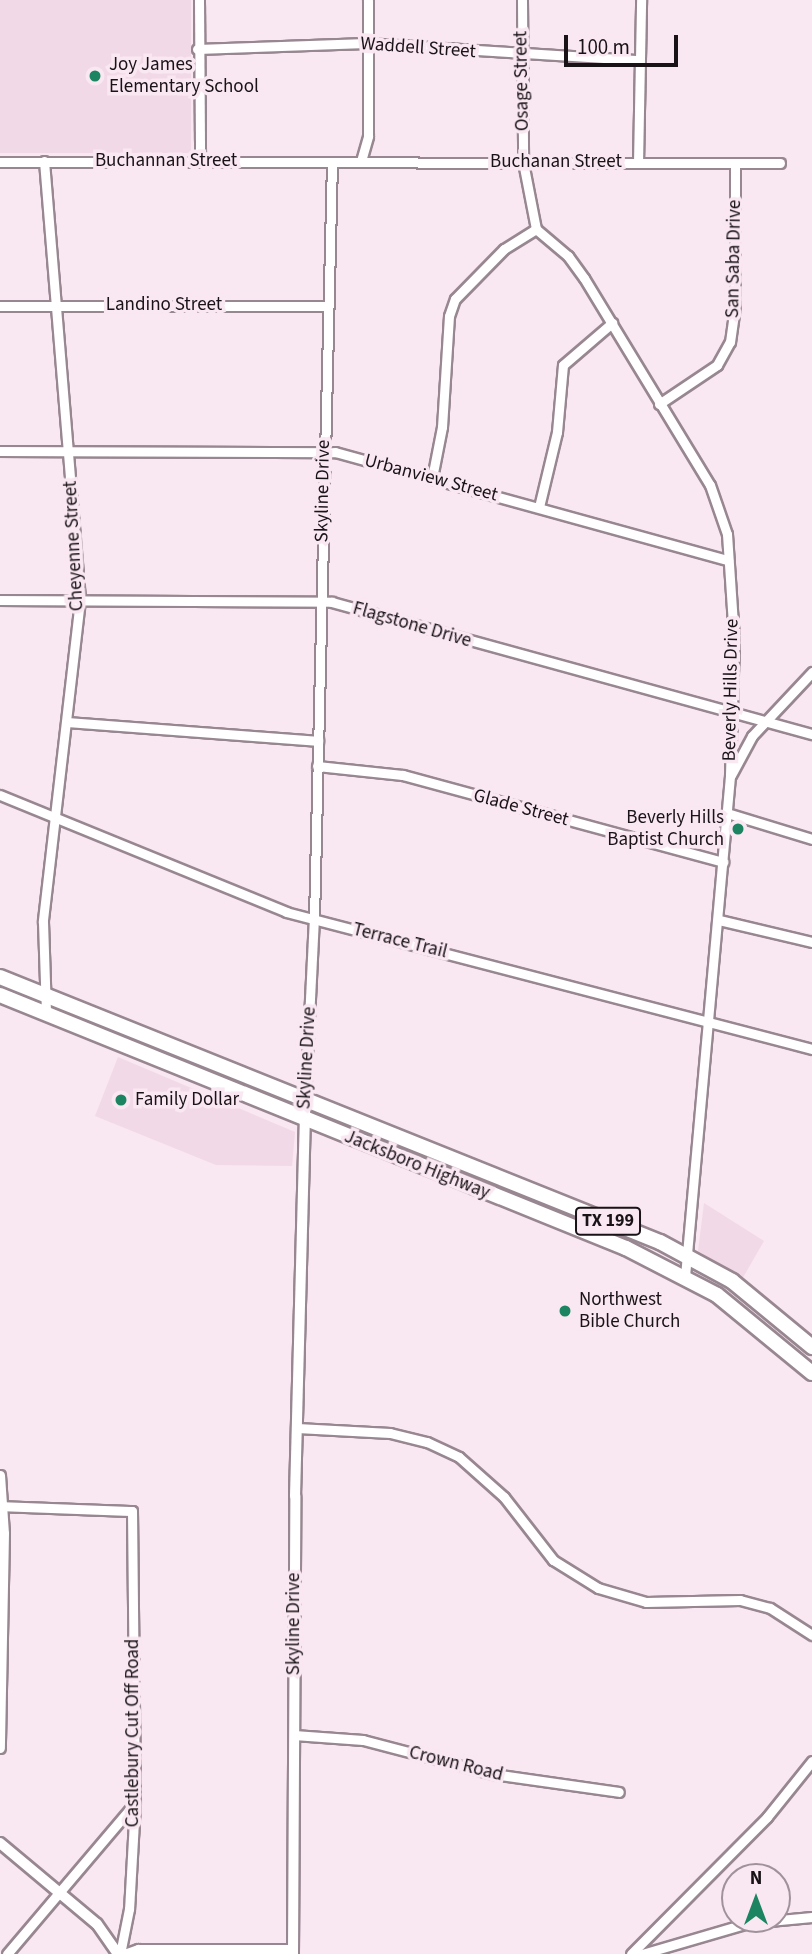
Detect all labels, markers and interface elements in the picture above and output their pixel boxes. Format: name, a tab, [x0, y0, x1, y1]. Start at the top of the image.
scale bar	[567, 21, 681, 65]
street label: Osage Street	[510, 31, 534, 131]
text: 100 m	[577, 32, 630, 62]
street label: Waddell Street	[359, 33, 477, 63]
place label: Joy James Elementary School	[109, 54, 259, 98]
marker: Joy James Elementary School	[87, 68, 103, 84]
street label: Buchannan Street	[95, 150, 237, 172]
street label: Buchanan Street	[490, 151, 622, 173]
street label: San Saba Drive	[722, 200, 746, 318]
street label: Landino Street	[106, 294, 222, 316]
street label: Skyline Drive	[311, 439, 335, 543]
street label: Urbanview Street	[362, 449, 500, 507]
street label: Cheyenne Street	[59, 480, 89, 612]
street label: Flagstone Drive	[350, 597, 474, 653]
street label: Beverly Hills Drive	[718, 618, 744, 762]
street label: Glade Street	[471, 784, 571, 832]
place label: Beverly Hills Baptist Church	[607, 807, 724, 851]
marker: Beverly Hills Baptist Church	[730, 821, 746, 837]
street label: Terrace Trail	[350, 918, 450, 964]
street label: Skyline Drive	[293, 1006, 321, 1110]
place label: Family Dollar	[135, 1089, 239, 1111]
marker: Family Dollar	[113, 1092, 129, 1108]
street label: Jacksboro Highway	[341, 1125, 493, 1205]
road number: TX 199	[575, 1206, 641, 1236]
place label: Northwest Bible Church	[579, 1289, 680, 1333]
marker: Northwest Bible Church	[557, 1303, 573, 1319]
street label: Skyline Drive	[283, 1573, 305, 1675]
street label: Castlebury Cut Off Road	[122, 1639, 144, 1827]
street label: Crown Road	[407, 1741, 505, 1787]
north arrow	[721, 1863, 791, 1933]
text: N	[750, 1865, 762, 1892]

